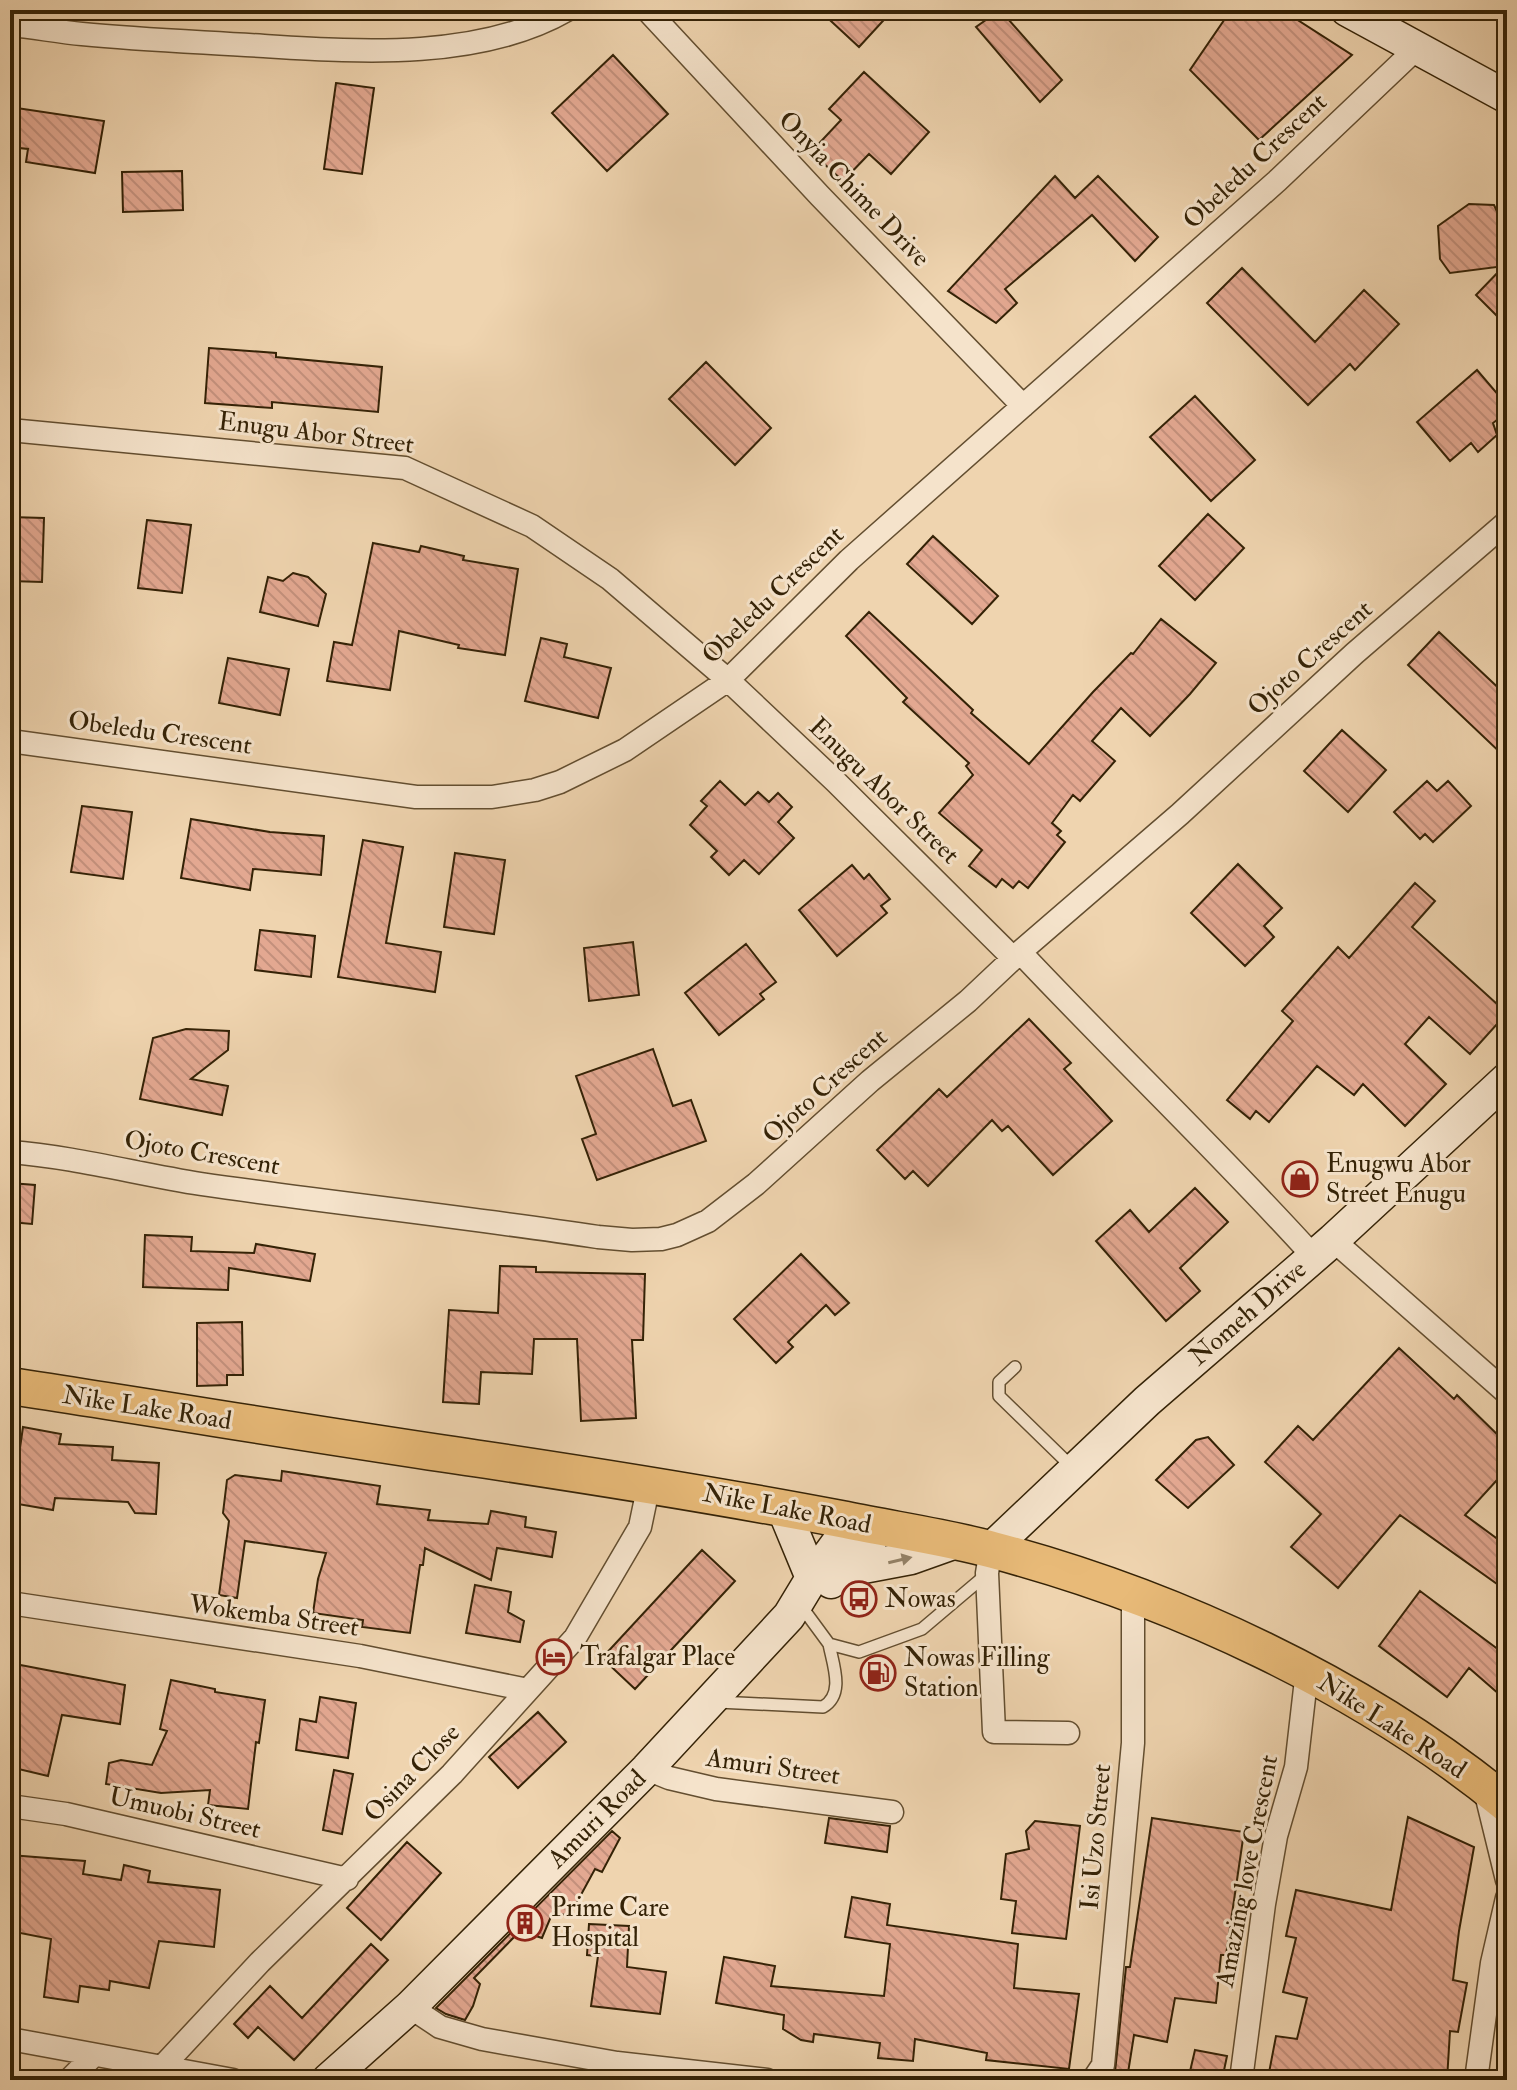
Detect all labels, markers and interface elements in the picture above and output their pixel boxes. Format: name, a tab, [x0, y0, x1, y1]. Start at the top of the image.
street label: Obeledu Crescent	[1176, 86, 1334, 236]
street label: Onyia Chime Drive	[772, 104, 937, 274]
street label: Enugu Abor Street	[216, 405, 416, 461]
street label: Obeledu Crescent	[695, 519, 851, 671]
street label: Ojoto Crescent	[1241, 593, 1379, 723]
street label: Obeledu Crescent	[66, 704, 254, 762]
street label: Enugu Abor Street	[802, 711, 966, 871]
street label: Ojoto Crescent	[756, 1021, 894, 1151]
street label: Ojoto Crescent	[122, 1124, 282, 1182]
place label: Enugwu Abor Street Enugu	[1326, 1148, 1471, 1210]
shop icon: Enugwu Abor Street Enugu	[1281, 1160, 1319, 1198]
street label: Nomeh Drive	[1183, 1253, 1313, 1373]
street label: Nike Lake Road	[60, 1379, 234, 1437]
street label: Nike Lake Road	[700, 1477, 874, 1541]
one-way arrow	[887, 1553, 912, 1566]
bus stop icon: Nowas	[840, 1580, 878, 1618]
place label: Nowas	[885, 1583, 956, 1615]
street label: Wokemba Street	[186, 1588, 361, 1644]
hotel icon: Trafalgar Place	[535, 1638, 573, 1676]
place label: Trafalgar Place	[580, 1641, 735, 1673]
place label: Nowas Filling Station	[904, 1642, 1051, 1704]
fuel station icon: Nowas Filling Station	[859, 1654, 897, 1692]
street label: Nike Lake Road	[1312, 1666, 1472, 1786]
street label: Osina Close	[357, 1717, 467, 1829]
street label: Amuri Street	[703, 1742, 842, 1792]
street label: Amazing love Crescent	[1209, 1752, 1285, 1991]
street label: Amuri Road	[540, 1763, 653, 1876]
street label: Isi Uzo Street	[1074, 1763, 1118, 1911]
street label: Umuobi Street	[106, 1780, 264, 1846]
place label: Prime Care Hospital	[551, 1892, 669, 1955]
building icon: Prime Care Hospital	[506, 1904, 544, 1942]

